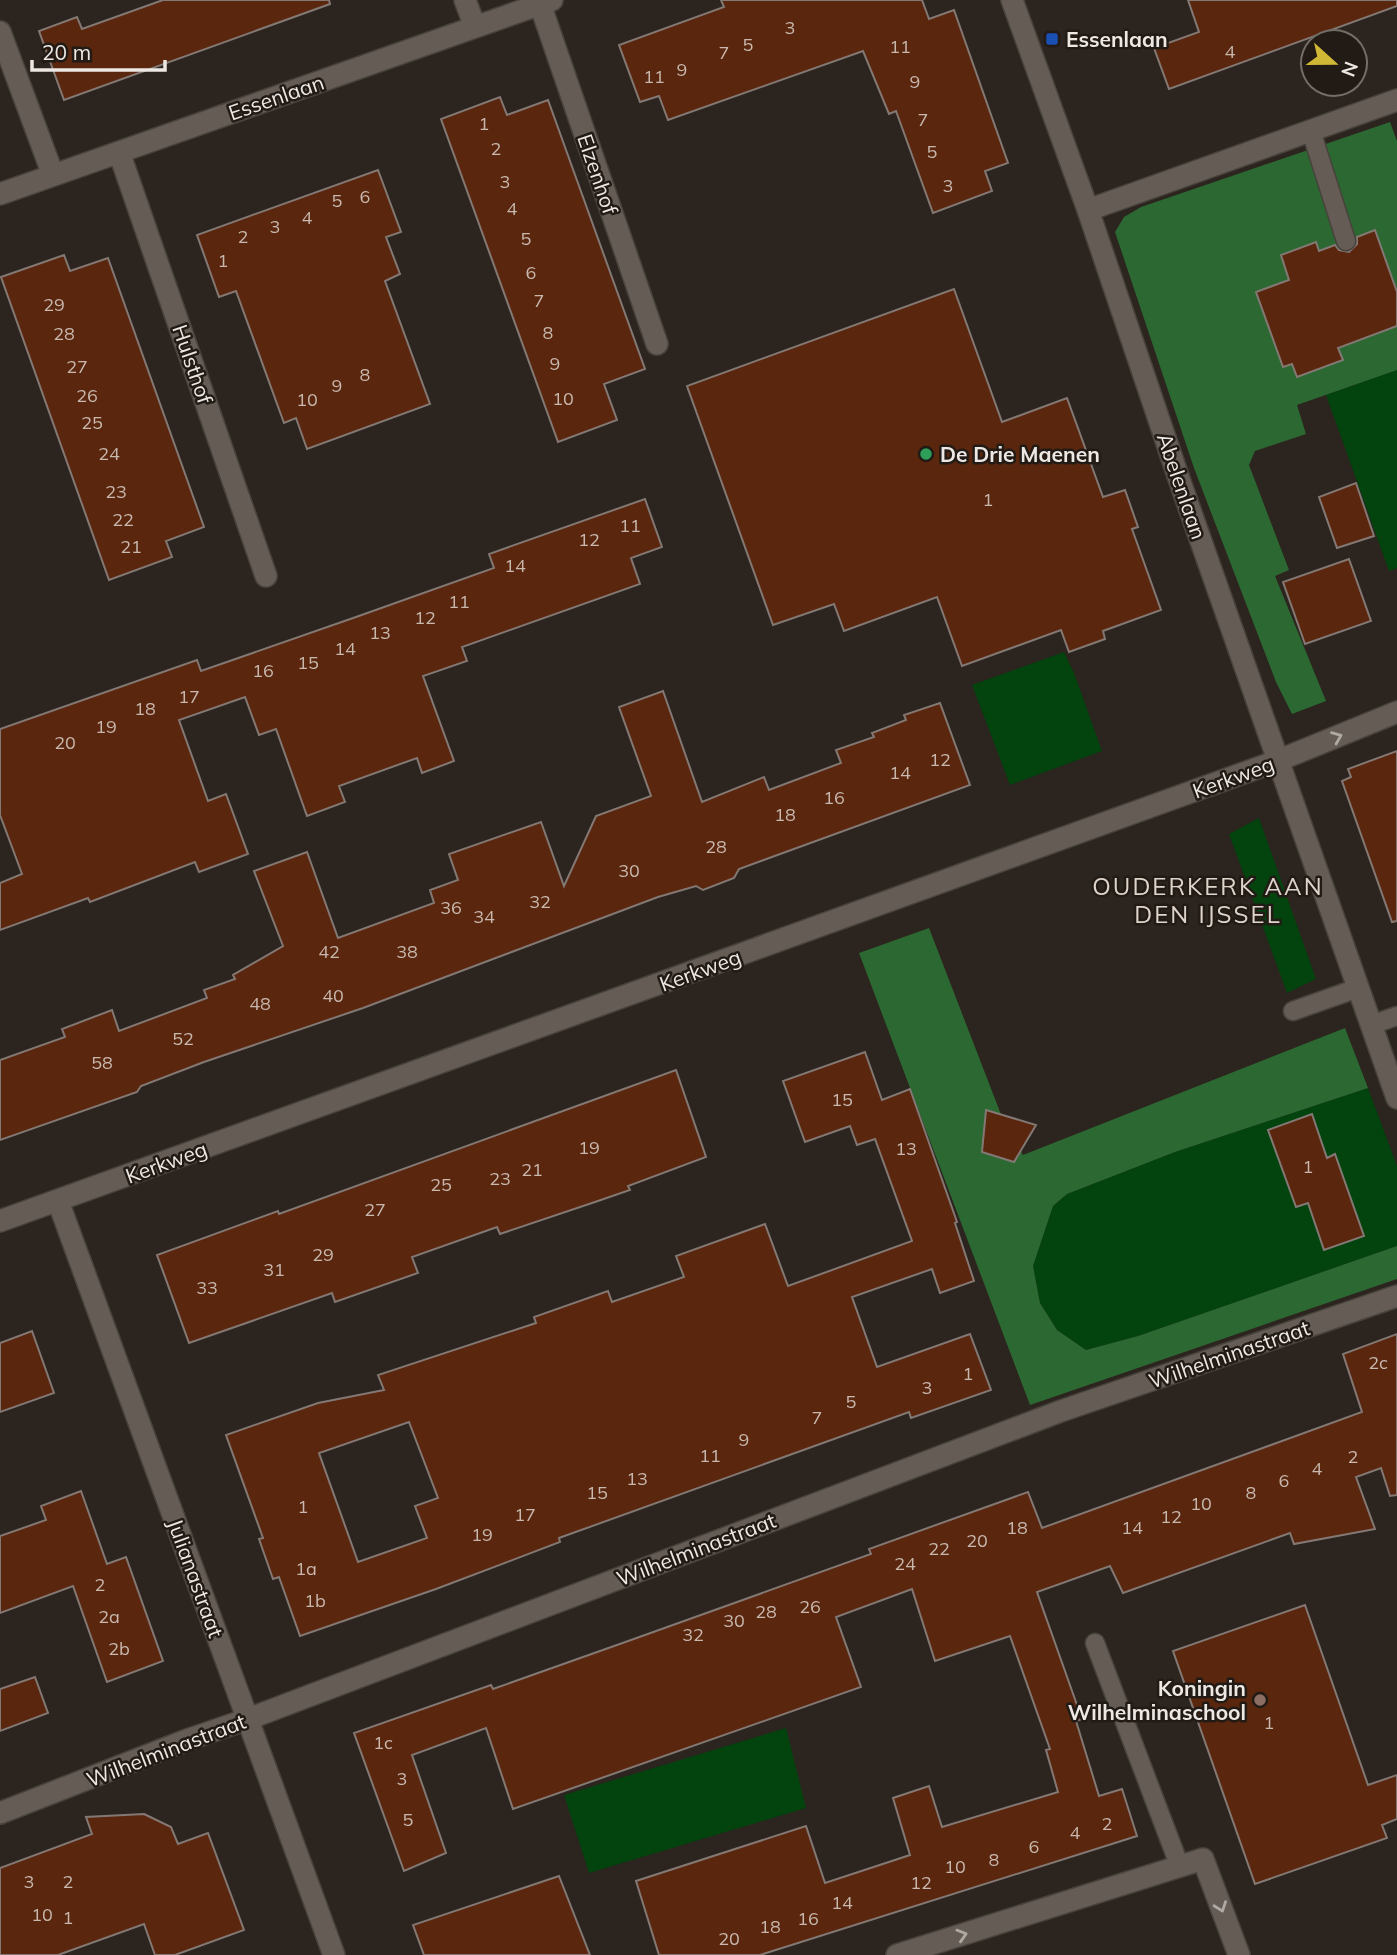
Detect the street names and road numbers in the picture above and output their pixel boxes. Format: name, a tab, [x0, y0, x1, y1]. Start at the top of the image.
street label: Essenlaan	[225, 69, 327, 125]
street label: Elzenhof	[572, 130, 624, 218]
street label: Hulsthof	[167, 321, 219, 408]
street label: Abelenlaan	[1152, 429, 1212, 543]
street label: Kerkweg	[1189, 750, 1277, 804]
street label: Kerkweg	[656, 943, 744, 997]
street label: Kerkweg	[122, 1135, 210, 1189]
street label: Wilhelminastraat	[1145, 1314, 1313, 1394]
street label: Wilhelminastraat	[613, 1507, 779, 1591]
street label: Julianastraat	[163, 1515, 229, 1641]
street label: Wilhelminastraat	[83, 1708, 249, 1792]

